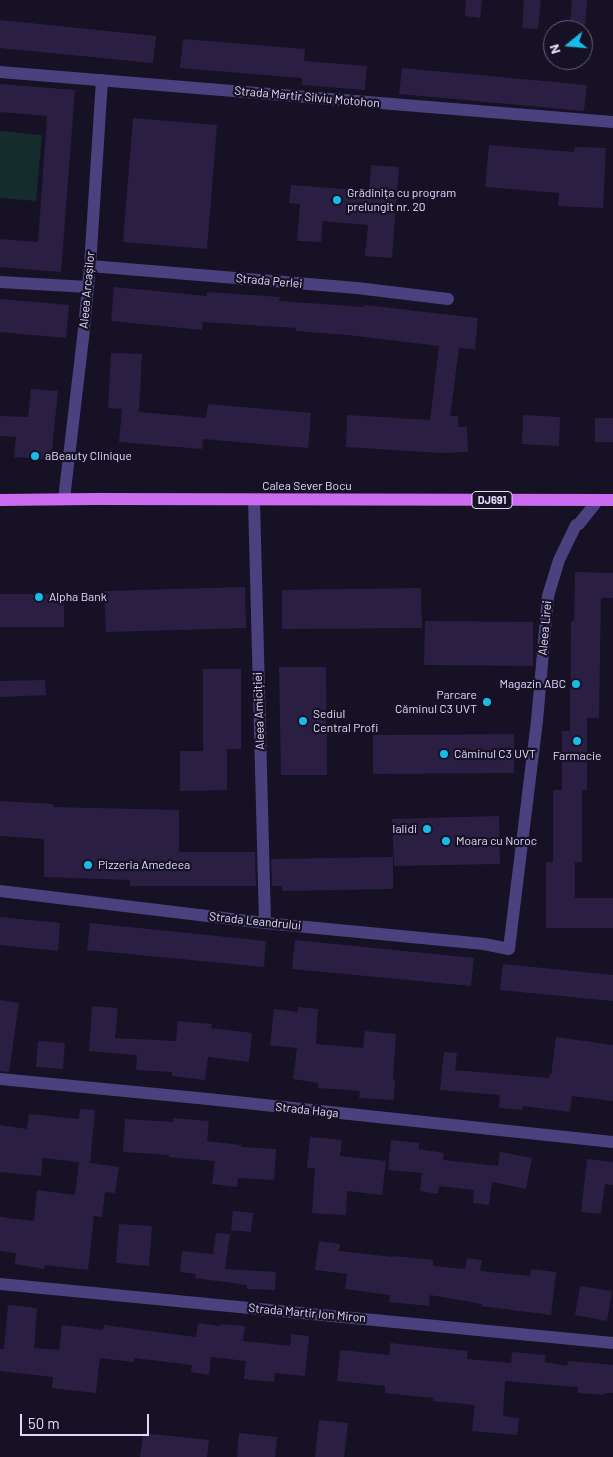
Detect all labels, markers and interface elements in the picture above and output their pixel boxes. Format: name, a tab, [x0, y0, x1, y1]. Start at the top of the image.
north arrow	[543, 20, 593, 70]
text: N	[545, 42, 564, 56]
street label: Strada Martir Silviu Motohon	[234, 83, 380, 111]
place label: Grădinița cu program prelungit nr. 20	[347, 186, 456, 214]
marker: Grădinița cu program prelungit nr. 20	[331, 194, 343, 206]
street label: Aleea Arcașilor	[76, 251, 98, 329]
street label: Strada Perlei	[235, 271, 303, 291]
place label: aBeauty Clinique	[45, 449, 132, 463]
marker: aBeauty Clinique	[29, 450, 41, 462]
street label: Calea Sever Bocu	[262, 479, 352, 493]
road number: DJ691	[472, 492, 512, 508]
place label: Alpha Bank	[49, 590, 107, 604]
marker: Alpha Bank	[33, 591, 45, 603]
street label: Aleea Lirei	[535, 600, 555, 656]
street label: Aleea Amiciției	[250, 672, 268, 750]
place label: Magazin ABC	[499, 677, 566, 691]
marker: Magazin ABC	[570, 678, 582, 690]
place label: Parcare Căminul C3 UVT	[395, 688, 477, 716]
marker: Parcare Căminul C3 UVT	[481, 696, 493, 708]
place label: Sediul Central Profi	[313, 707, 378, 735]
marker: Sediul Central Profi	[297, 715, 309, 727]
marker: Farmacie	[571, 735, 583, 747]
place label: Căminul C3 UVT	[454, 747, 536, 761]
marker: Căminul C3 UVT	[438, 748, 450, 760]
place label: Farmacie	[553, 749, 601, 763]
place label: Ialidi	[392, 822, 417, 836]
marker: Ialidi	[421, 823, 433, 835]
place label: Moara cu Noroc	[456, 834, 537, 848]
marker: Moara cu Noroc	[440, 835, 452, 847]
place label: Pizzeria Amedeea	[98, 858, 190, 872]
marker: Pizzeria Amedeea	[82, 859, 94, 871]
street label: Strada Leandrului	[208, 909, 302, 933]
street label: Strada Haga	[275, 1100, 339, 1120]
street label: Strada Martir Ion Miron	[248, 1301, 366, 1325]
scale bar	[22, 1404, 151, 1436]
text: 50 m	[28, 1414, 60, 1432]

